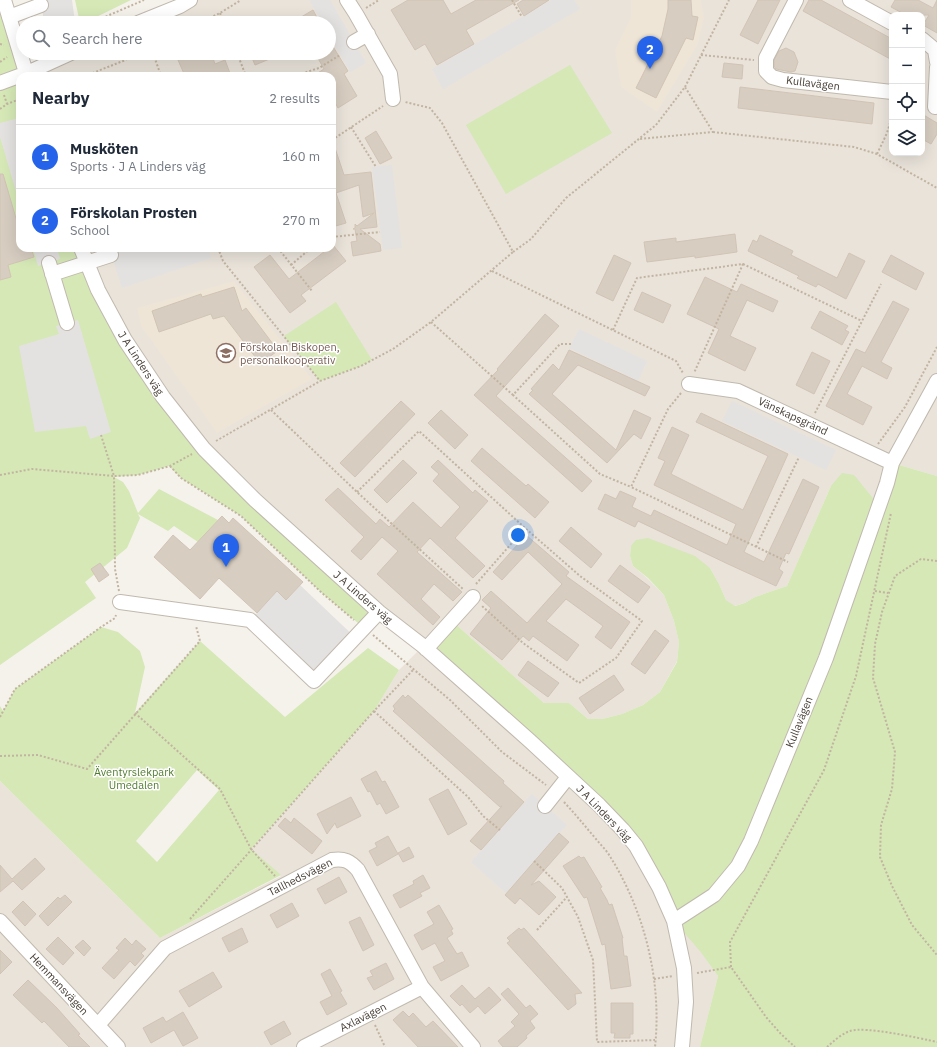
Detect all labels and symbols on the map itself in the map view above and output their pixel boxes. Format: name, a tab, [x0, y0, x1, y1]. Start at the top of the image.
pin: 2	[637, 36, 663, 69]
street label: Kullavägen	[785, 73, 841, 93]
street label: J A Linders väg	[115, 328, 167, 398]
place label: Förskolan Biskopen, personalkooperativ	[240, 340, 340, 367]
school or university icon: Förskolan Biskopen, personalkooperativ	[215, 342, 237, 364]
street label: Vänskapsgränd	[756, 394, 830, 438]
your location	[508, 525, 528, 545]
pin: 1	[213, 534, 239, 567]
street label: J A Linders väg	[331, 568, 396, 627]
street label: Kullavägen	[782, 694, 816, 750]
park label: Äventyrslekpark Umedalen	[94, 765, 174, 792]
street label: J A Linders väg	[573, 782, 635, 845]
street label: Tallhedsvägen	[265, 855, 335, 899]
street label: Hemmansvägen	[27, 950, 91, 1018]
street label: Axlavägen	[337, 999, 389, 1035]

